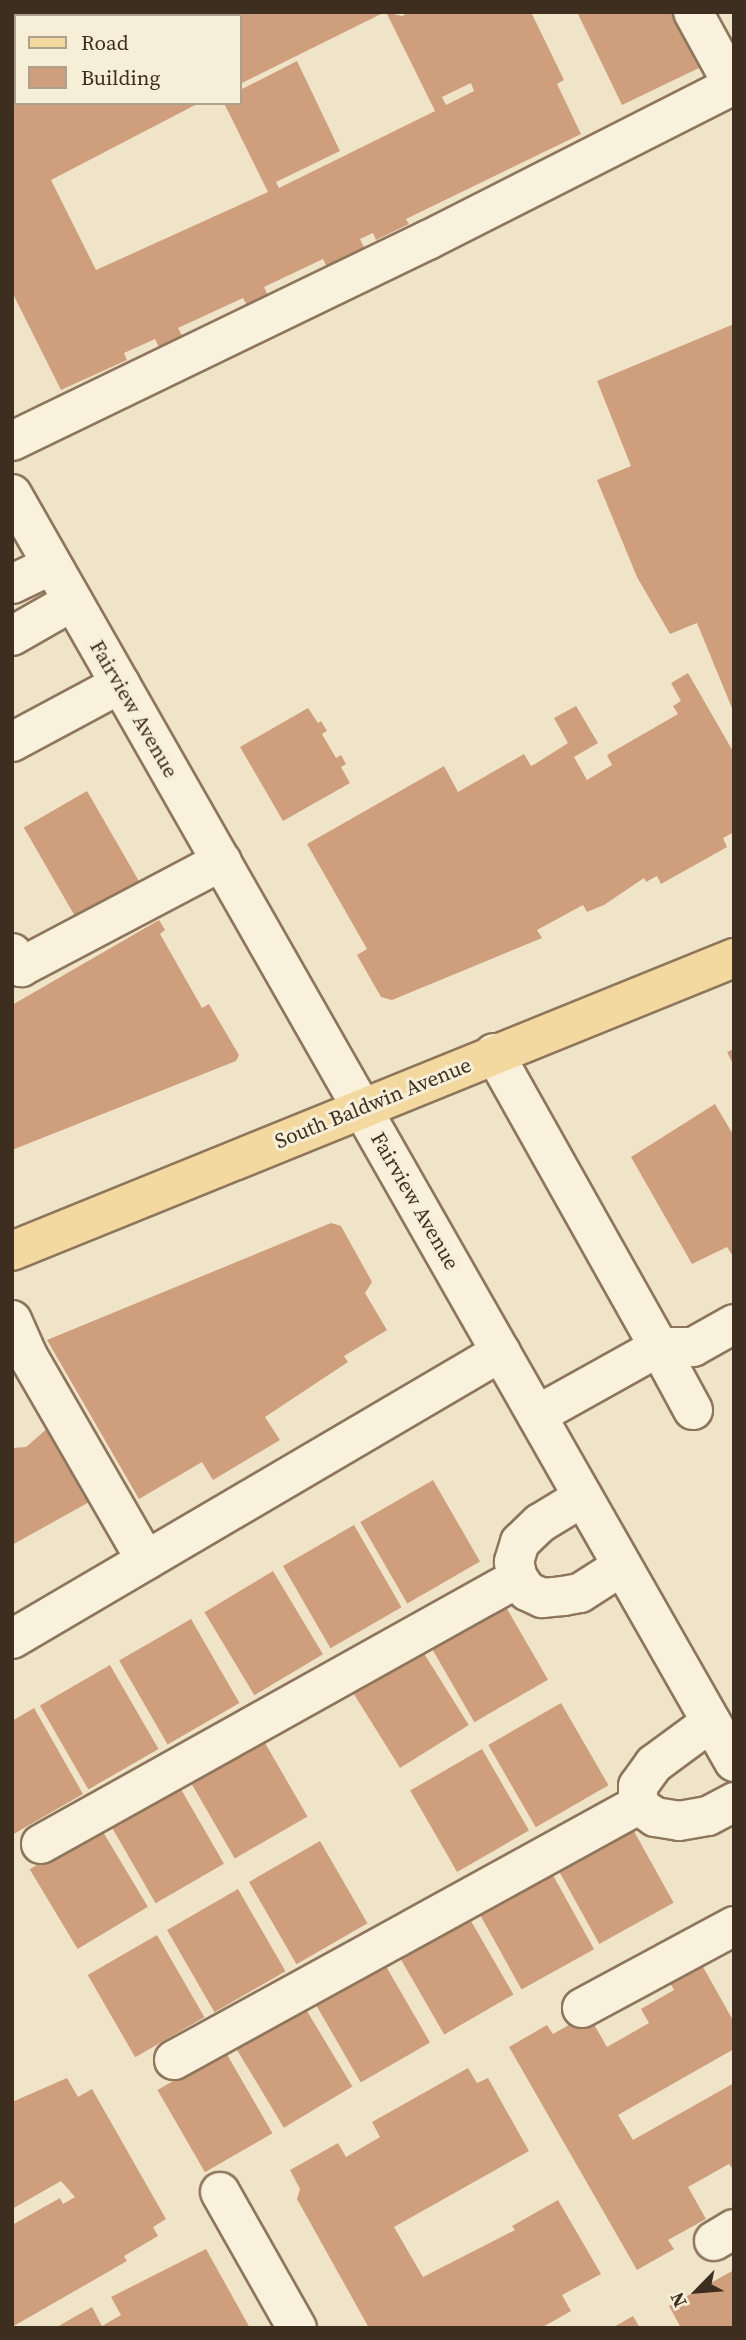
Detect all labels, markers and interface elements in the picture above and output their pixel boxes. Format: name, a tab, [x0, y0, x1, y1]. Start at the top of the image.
legend	[14, 14, 242, 105]
text: Road	[81, 28, 129, 57]
text: Building	[81, 63, 160, 92]
street label: Fairview Avenue	[84, 636, 184, 782]
street label: South Baldwin Avenue	[271, 1052, 475, 1154]
street label: Fairview Avenue	[365, 1128, 465, 1274]
north arrow	[662, 2256, 732, 2326]
text: N	[663, 2288, 693, 2312]

